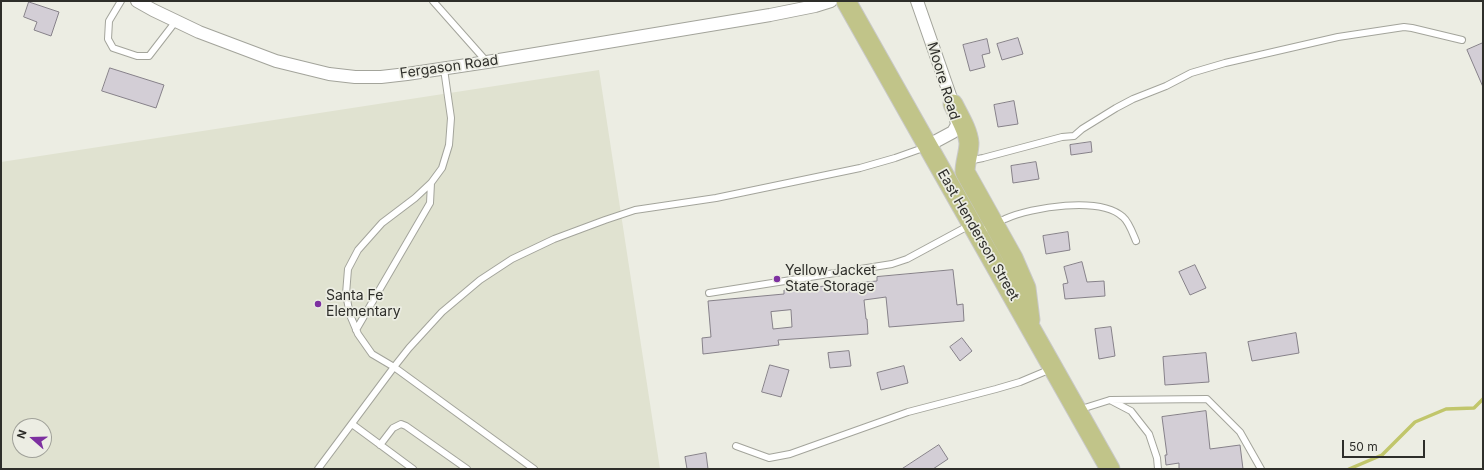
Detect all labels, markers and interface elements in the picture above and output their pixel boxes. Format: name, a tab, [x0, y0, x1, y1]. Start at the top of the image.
street label: Moore Road	[923, 40, 963, 122]
street label: Fergason Road	[399, 52, 499, 82]
street label: East Henderson Street	[934, 166, 1022, 304]
place label: Yellow Jacket State Storage	[785, 263, 876, 296]
marker: Yellow Jacket State Storage	[772, 274, 782, 284]
place label: Santa Fe Elementary	[326, 288, 401, 320]
marker: Santa Fe Elementary	[313, 299, 323, 309]
north arrow	[12, 418, 52, 458]
text: N	[14, 428, 30, 441]
scale bar	[1344, 432, 1427, 458]
text: 50 m	[1349, 439, 1378, 454]

